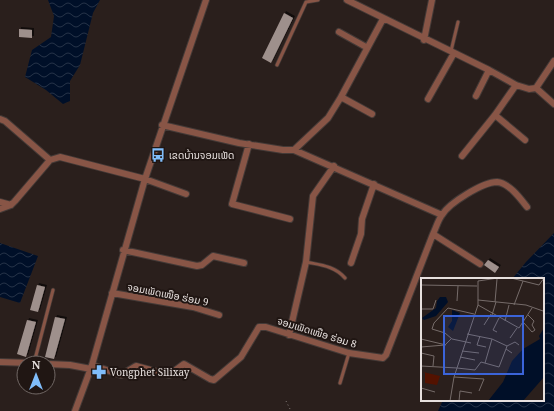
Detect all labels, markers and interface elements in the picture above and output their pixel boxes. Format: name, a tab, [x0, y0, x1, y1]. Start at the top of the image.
bus stop icon: ເຂດບ້ານຈອມເພັດ	[150, 147, 166, 163]
place label: ເຂດບ້ານຈອມເພັດ	[169, 148, 234, 162]
inset map	[421, 278, 544, 401]
street label: ຈອມເພັດເໜືອ ຮ່ອມ 9	[126, 279, 210, 309]
street label: ຈອມເພັດເໜືອ ຮ່ອມ 8	[276, 313, 359, 351]
north arrow	[16, 355, 56, 395]
text: N	[32, 357, 41, 372]
pharmacy icon: Vongphet Silixay	[91, 364, 107, 380]
place label: Vongphet Silixay	[110, 365, 190, 379]

